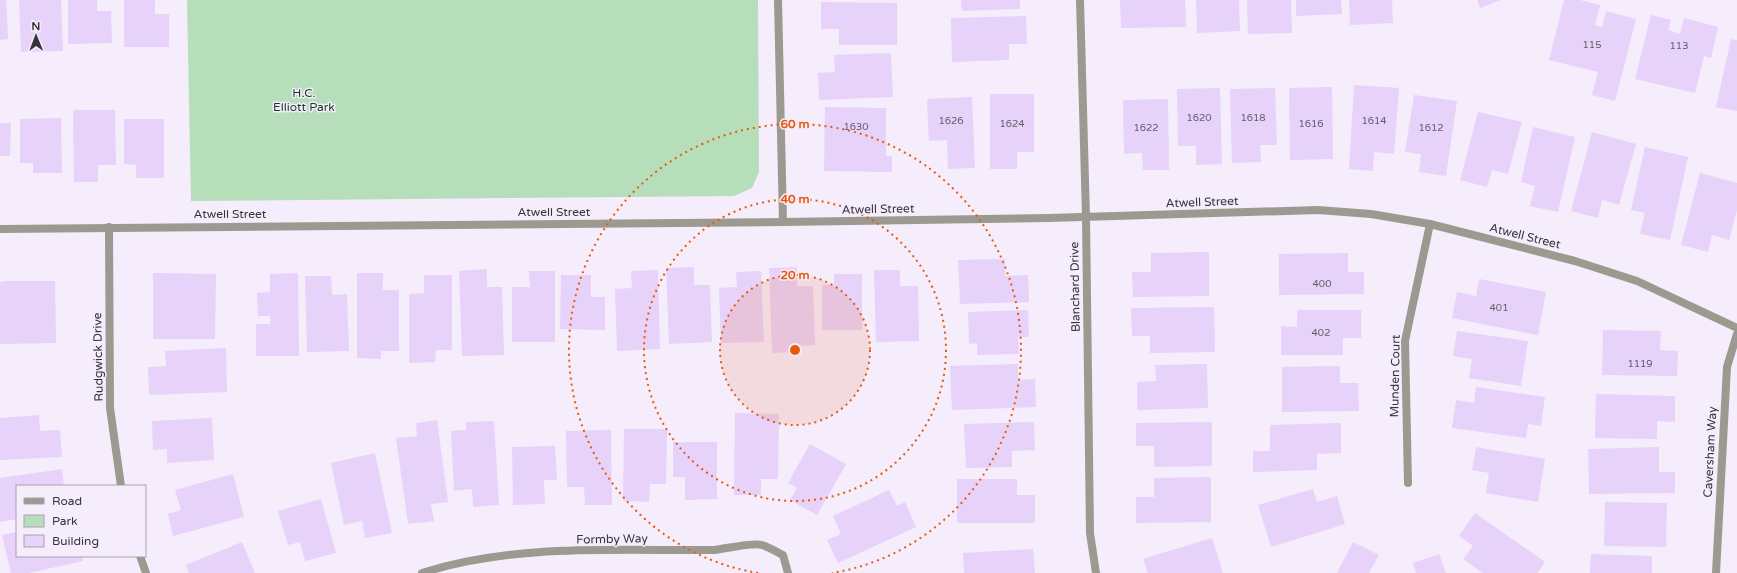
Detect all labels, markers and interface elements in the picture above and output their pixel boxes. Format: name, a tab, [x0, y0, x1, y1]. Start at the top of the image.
north arrow	[16, 16, 56, 56]
text: N	[31, 20, 40, 33]
house number: 115	[1583, 39, 1601, 51]
house number: 113	[1670, 40, 1688, 52]
park label: H.C. Elliott Park	[273, 86, 335, 114]
house number: 1620	[1186, 112, 1212, 124]
house number: 1618	[1240, 112, 1266, 124]
house number: 1626	[938, 115, 964, 127]
house number: 1614	[1361, 115, 1387, 127]
text: 60 m	[780, 117, 810, 131]
house number: 1624	[999, 118, 1025, 130]
house number: 1616	[1298, 118, 1324, 130]
house number: 1630	[843, 121, 869, 133]
house number: 1622	[1133, 122, 1159, 134]
house number: 1612	[1418, 122, 1444, 134]
text: 40 m	[780, 192, 810, 206]
street label: Atwell Street	[1165, 194, 1239, 210]
street label: Atwell Street	[841, 201, 915, 217]
street label: Atwell Street	[518, 205, 591, 219]
street label: Atwell Street	[194, 207, 267, 221]
street label: Atwell Street	[1488, 220, 1562, 252]
street label: Blanchard Drive	[1067, 241, 1083, 332]
text: 20 m	[780, 268, 810, 282]
house number: 400	[1313, 278, 1331, 290]
house number: 401	[1490, 302, 1508, 314]
street label: Rudgwick Drive	[90, 312, 106, 402]
house number: 402	[1312, 327, 1330, 339]
street label: Munden Court	[1387, 334, 1403, 418]
centre of rings	[788, 343, 802, 357]
house number: 1119	[1627, 358, 1653, 370]
street label: Caversham Way	[1701, 405, 1719, 498]
legend	[16, 485, 146, 557]
text: Road	[52, 494, 82, 508]
text: Park	[52, 514, 78, 528]
street label: Formby Way	[576, 531, 648, 547]
text: Building	[52, 534, 99, 548]

